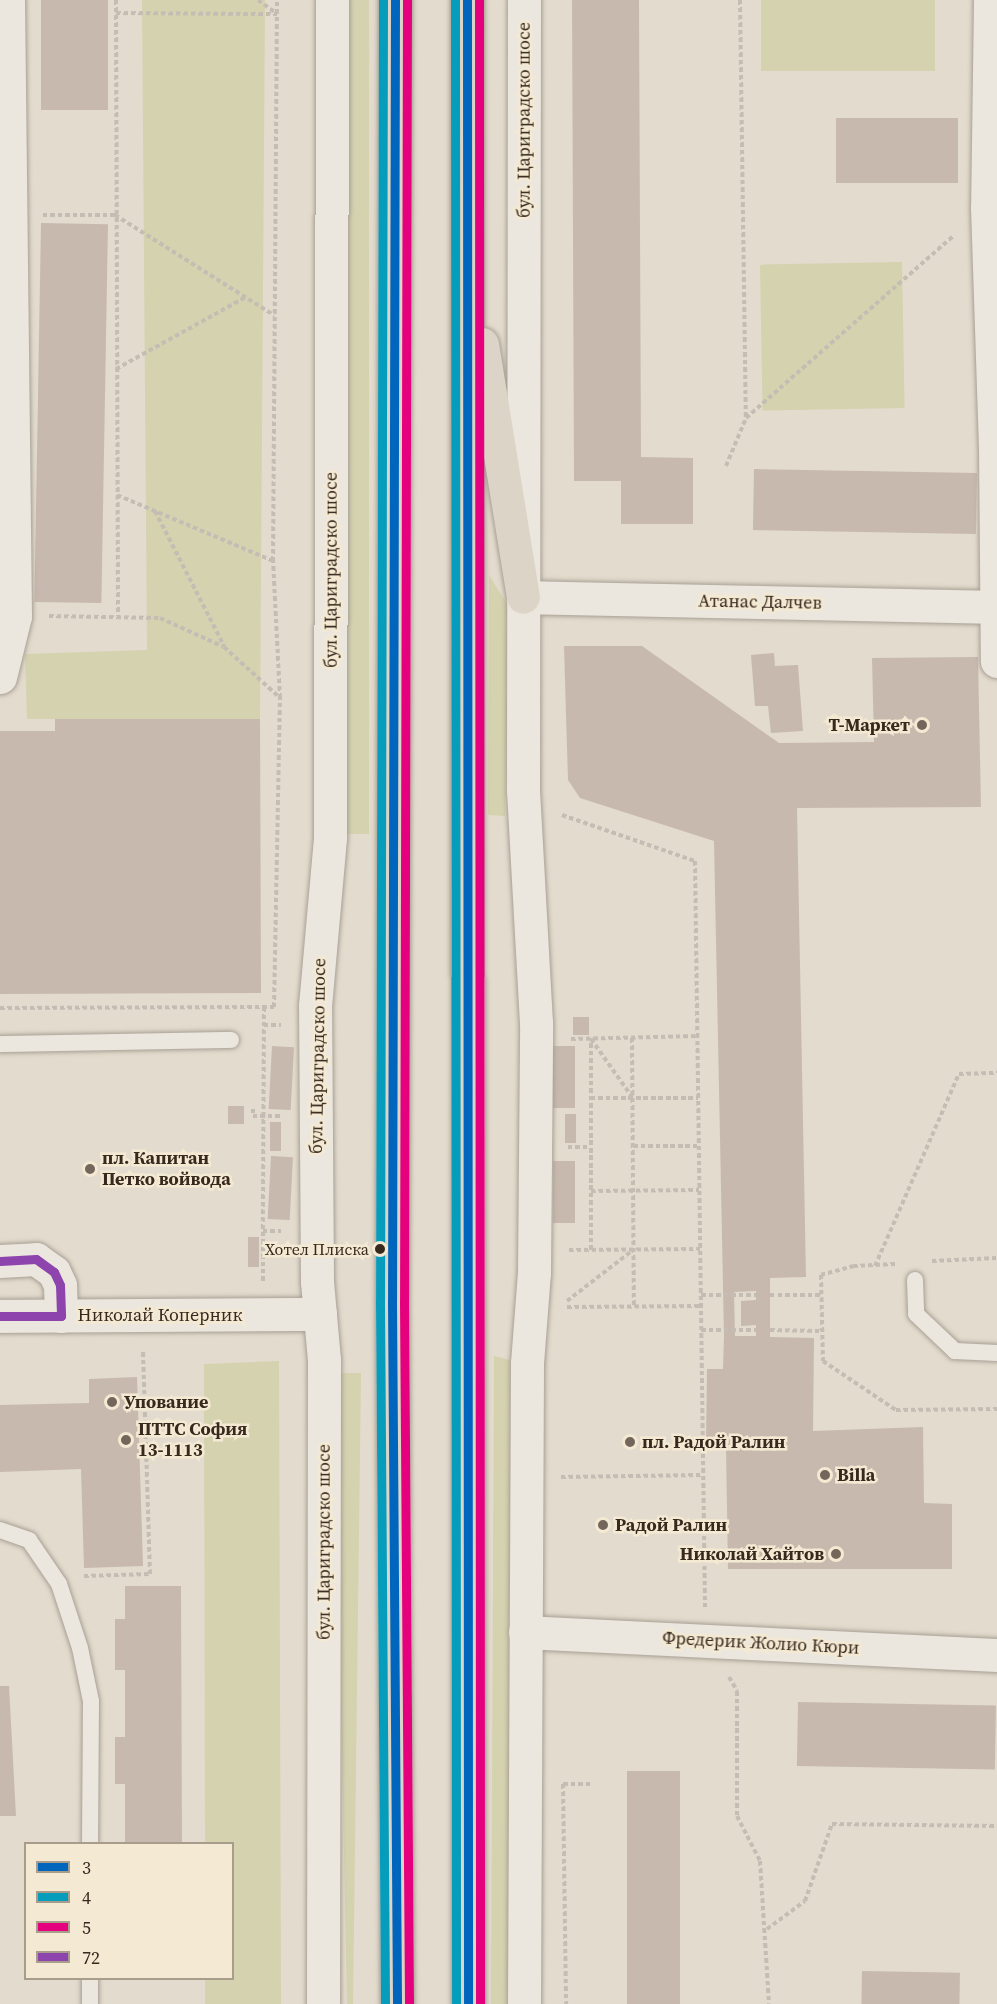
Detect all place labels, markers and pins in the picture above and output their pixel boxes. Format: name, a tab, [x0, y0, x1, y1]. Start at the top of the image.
place label: Т-Маркет	[829, 714, 910, 736]
marker: Т-Маркет	[915, 718, 929, 732]
place label: пл. Капитан Петко войвода	[102, 1148, 231, 1190]
marker: пл. Капитан Петко войвода	[83, 1162, 97, 1176]
place label: Хотел Плиска	[265, 1239, 369, 1259]
marker: Хотел Плиска	[374, 1243, 386, 1255]
place label: Упование	[124, 1391, 208, 1413]
marker: Упование	[105, 1395, 119, 1409]
place label: ПТТС София 13-1113	[138, 1419, 247, 1462]
place label: пл. Радой Ралин	[642, 1431, 785, 1453]
marker: ПТТС София 13-1113	[119, 1433, 133, 1447]
marker: пл. Радой Ралин	[623, 1435, 637, 1449]
place label: Billa	[837, 1464, 875, 1486]
marker: Billa	[818, 1468, 832, 1482]
place label: Радой Ралин	[615, 1514, 727, 1536]
marker: Радой Ралин	[596, 1518, 610, 1532]
place label: Николай Хайтов	[680, 1543, 824, 1565]
marker: Николай Хайтов	[829, 1547, 843, 1561]

